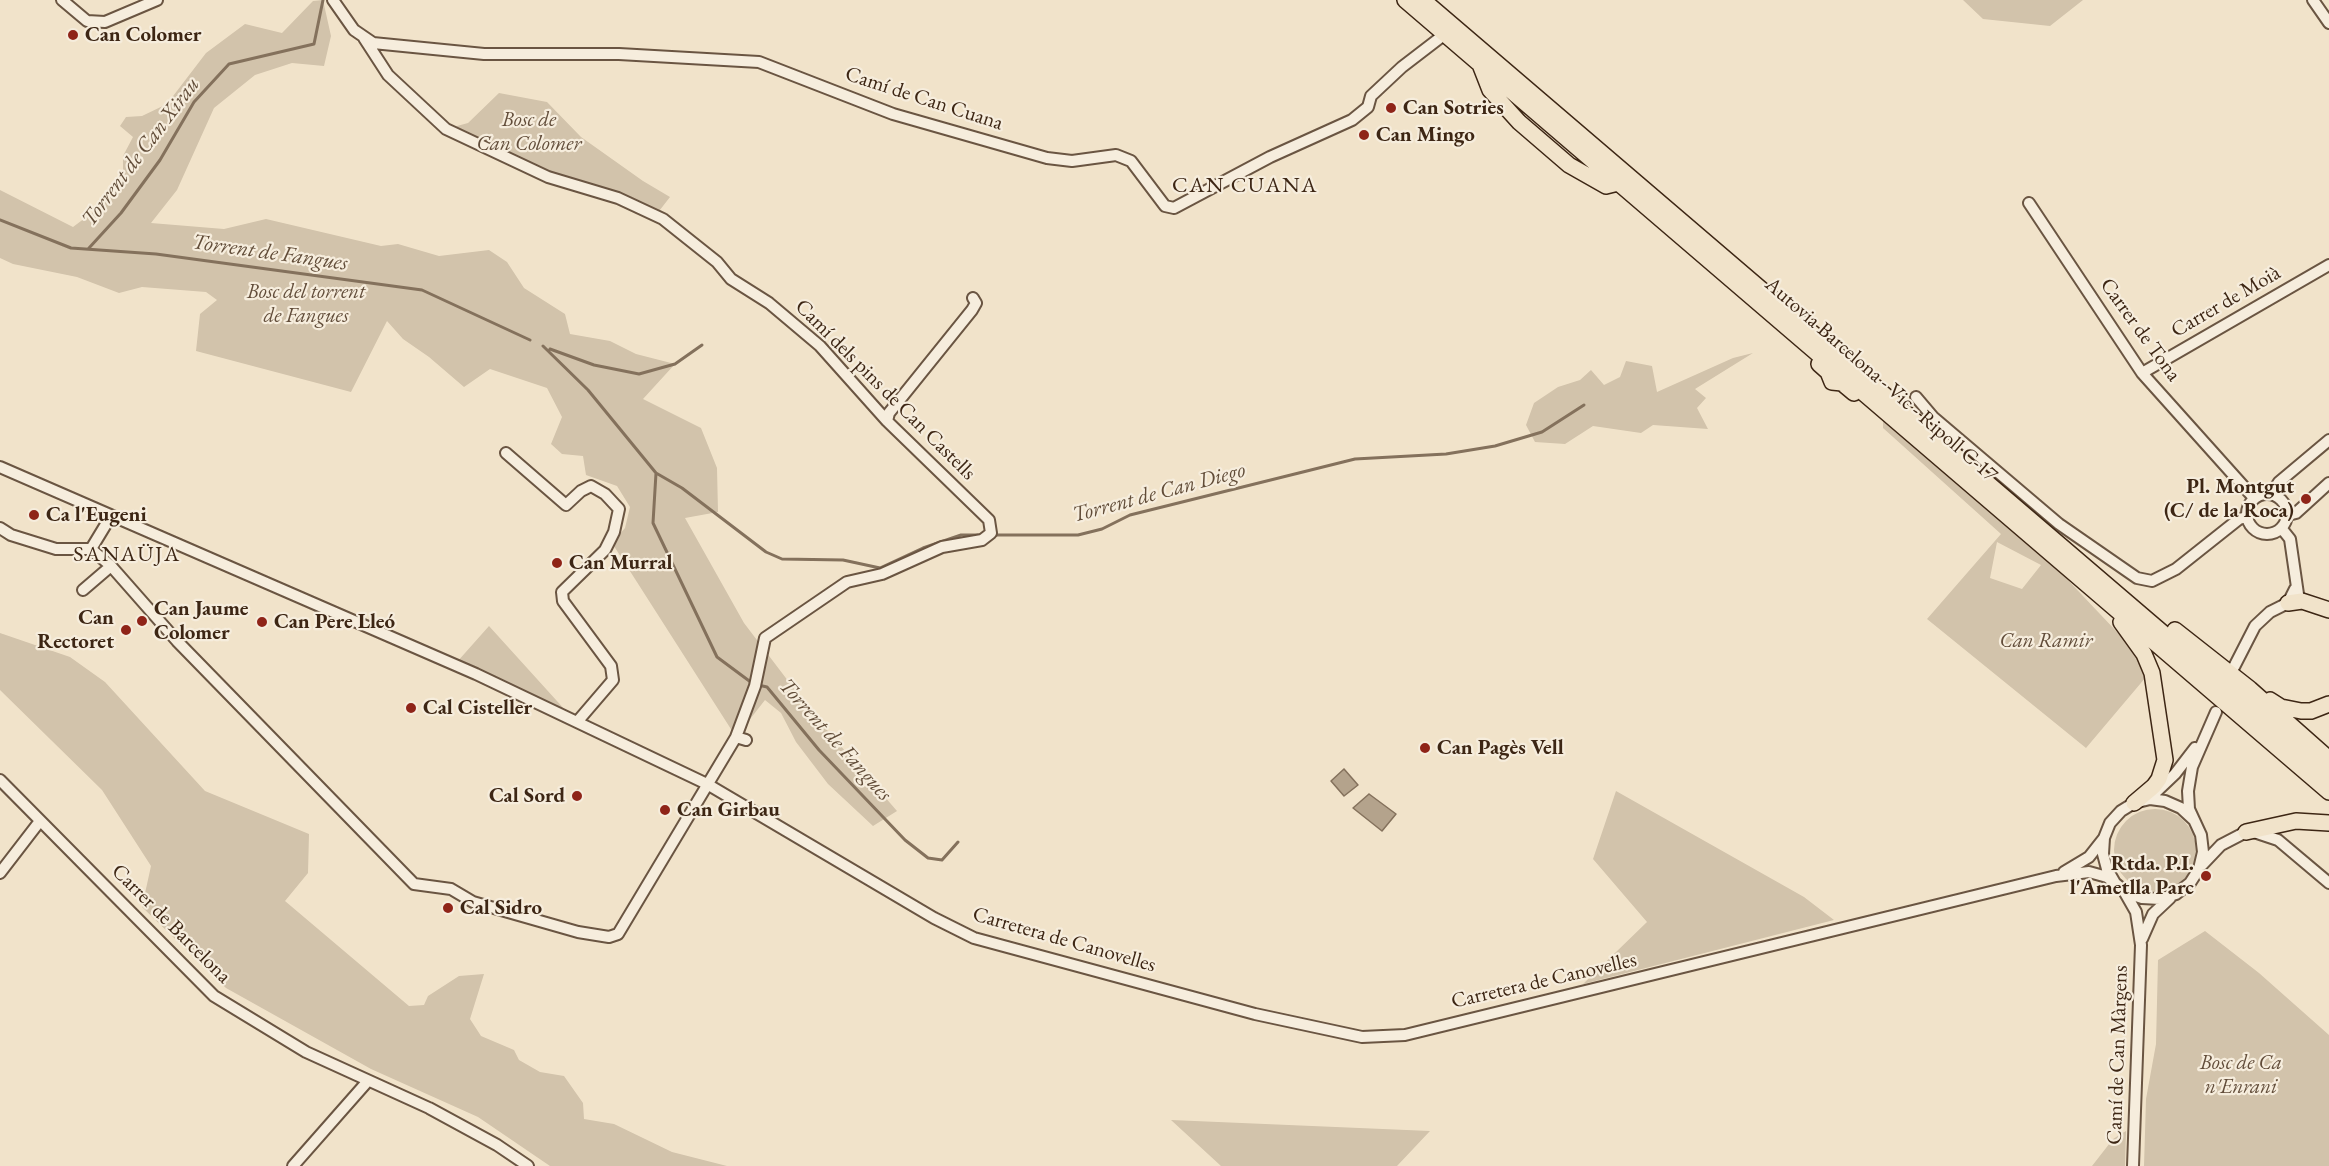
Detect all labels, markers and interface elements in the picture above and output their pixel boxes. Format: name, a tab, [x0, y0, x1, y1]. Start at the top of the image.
place label: Can Colomer	[85, 22, 201, 48]
marker: Can Colomer	[66, 28, 80, 42]
street label: Camí de Can Cuana	[842, 62, 1006, 136]
water label: Torrent de Can Xirau	[76, 72, 206, 232]
place label: Can Sotries	[1403, 95, 1504, 121]
marker: Can Sotries	[1384, 101, 1398, 115]
park label: Bosc de Can Colomer	[477, 107, 581, 157]
place label: Can Mingo	[1376, 122, 1475, 148]
marker: Can Mingo	[1357, 128, 1371, 142]
district label: CAN CUANA	[1172, 173, 1318, 199]
water label: Torrent de Fangues	[191, 229, 349, 277]
street label: Carrer de Moià	[2167, 261, 2285, 343]
street label: Autovia Barcelona - Vic - Ripoll C-17	[1760, 272, 2002, 488]
street label: Carrer de Tona	[2094, 273, 2186, 387]
park label: Bosc del torrent de Fangues	[247, 279, 365, 329]
street label: Camí dels pins de Can Castells	[789, 294, 981, 486]
water label: Torrent de Can Diego	[1070, 457, 1248, 529]
place label: Pl. Montgut (C/ de la Roca)	[2164, 474, 2294, 524]
marker: Pl. Montgut (C/ de la Roca)	[2299, 492, 2313, 506]
place label: Ca l'Eugeni	[46, 502, 147, 528]
marker: Ca l'Eugeni	[27, 508, 41, 522]
district label: SANAÜJA	[73, 542, 181, 568]
place label: Can Murral	[569, 550, 673, 576]
marker: Can Murral	[550, 556, 564, 570]
place label: Can Jaume Colomer	[154, 596, 249, 646]
place label: Can Rectoret	[37, 605, 114, 655]
place label: Can Pere Lleó	[274, 609, 395, 635]
marker: Can Jaume Colomer	[135, 614, 149, 628]
marker: Can Pere Lleó	[255, 615, 269, 629]
marker: Can Rectoret	[119, 623, 133, 637]
park label: Can Ramir	[1999, 628, 2093, 654]
water label: Torrent de Fangues	[773, 673, 897, 807]
place label: Cal Cisteller	[423, 695, 532, 721]
marker: Cal Cisteller	[404, 701, 418, 715]
place label: Can Pagès Vell	[1437, 735, 1564, 761]
marker: Can Pagès Vell	[1418, 741, 1432, 755]
place label: Cal Sord	[489, 783, 565, 809]
marker: Cal Sord	[570, 789, 584, 803]
place label: Can Girbau	[677, 797, 780, 823]
marker: Can Girbau	[658, 803, 672, 817]
place label: Rtda. P.I. l'Ametlla Parc	[2070, 851, 2194, 901]
street label: Carrer de Barcelona	[106, 859, 236, 989]
marker: Rtda. P.I. l'Ametlla Parc	[2199, 869, 2213, 883]
place label: Cal Sidro	[460, 895, 542, 921]
marker: Cal Sidro	[441, 901, 455, 915]
street label: Carretera de Canovelles	[970, 902, 1158, 978]
street label: Carretera de Canovelles	[1449, 947, 1639, 1015]
street label: Camí de Can Màrgens	[2102, 965, 2134, 1145]
park label: Bosc de Ca n'Enrani	[2200, 1050, 2282, 1100]

